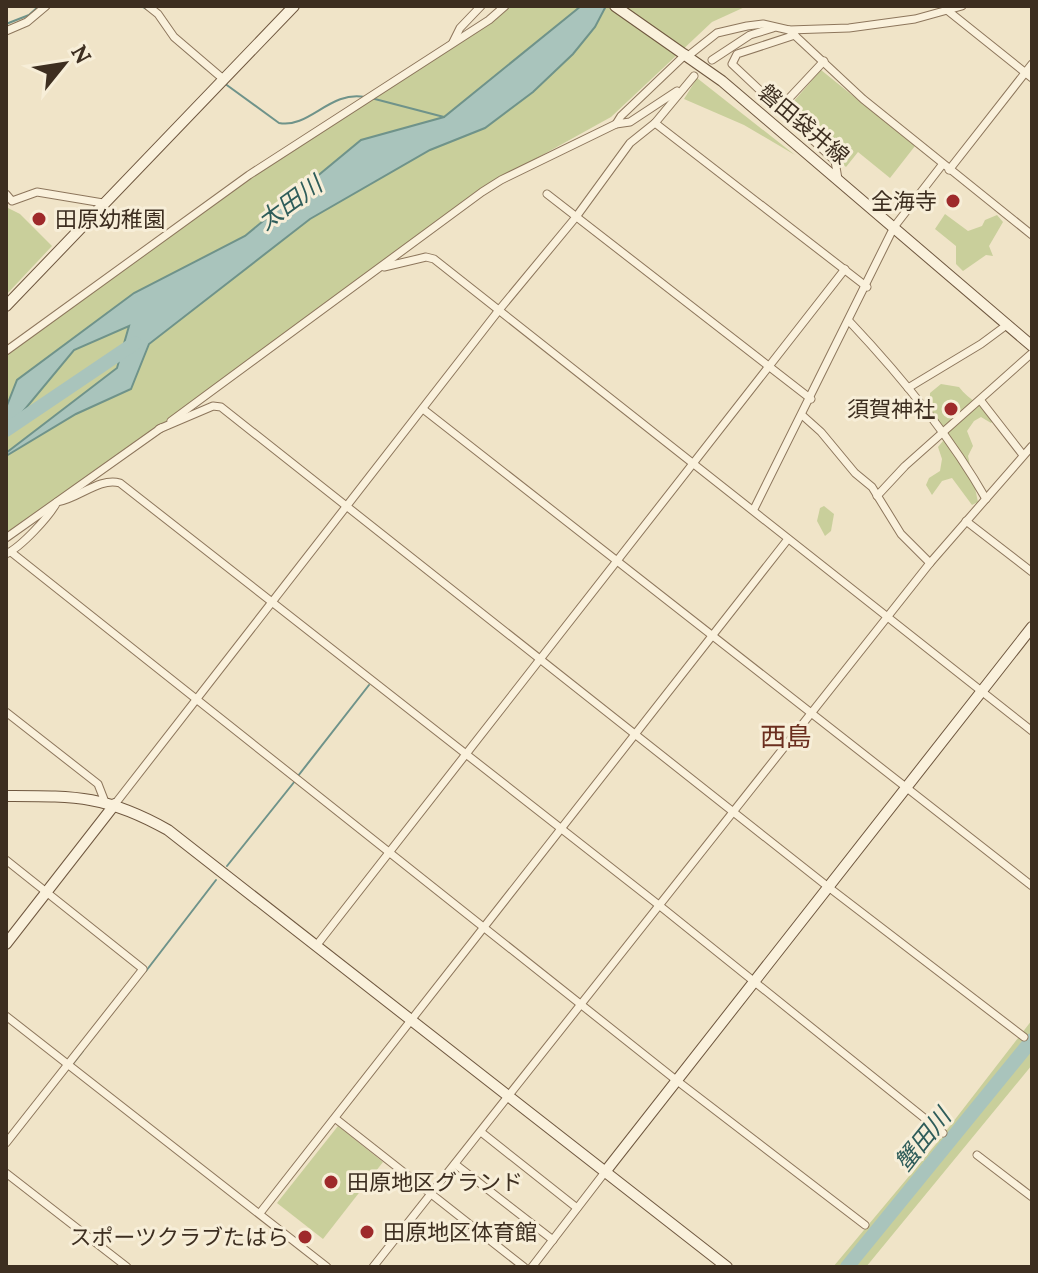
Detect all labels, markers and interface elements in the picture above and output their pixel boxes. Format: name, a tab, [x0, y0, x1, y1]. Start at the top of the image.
north arrow	[24, 24, 104, 104]
text: N	[65, 40, 98, 68]
street label: 磐田袋井線	[753, 78, 855, 170]
water label: 太田川	[251, 167, 330, 236]
place label: 全海寺	[871, 187, 937, 215]
marker: 全海寺	[944, 192, 962, 210]
place label: 田原幼稚園	[55, 205, 165, 233]
marker: 田原幼稚園	[30, 210, 48, 228]
place label: 須賀神社	[847, 395, 935, 423]
marker: 須賀神社	[942, 400, 960, 418]
district label: 西島	[760, 720, 812, 753]
water label: 蟹田川	[888, 1100, 959, 1177]
place label: 田原地区グランド	[347, 1168, 523, 1196]
marker: 田原地区グランド	[322, 1173, 340, 1191]
place label: 田原地区体育館	[383, 1218, 537, 1246]
place label: スポーツクラブたはら	[69, 1223, 289, 1251]
marker: 田原地区体育館	[358, 1223, 376, 1241]
marker: スポーツクラブたはら	[296, 1228, 314, 1246]

